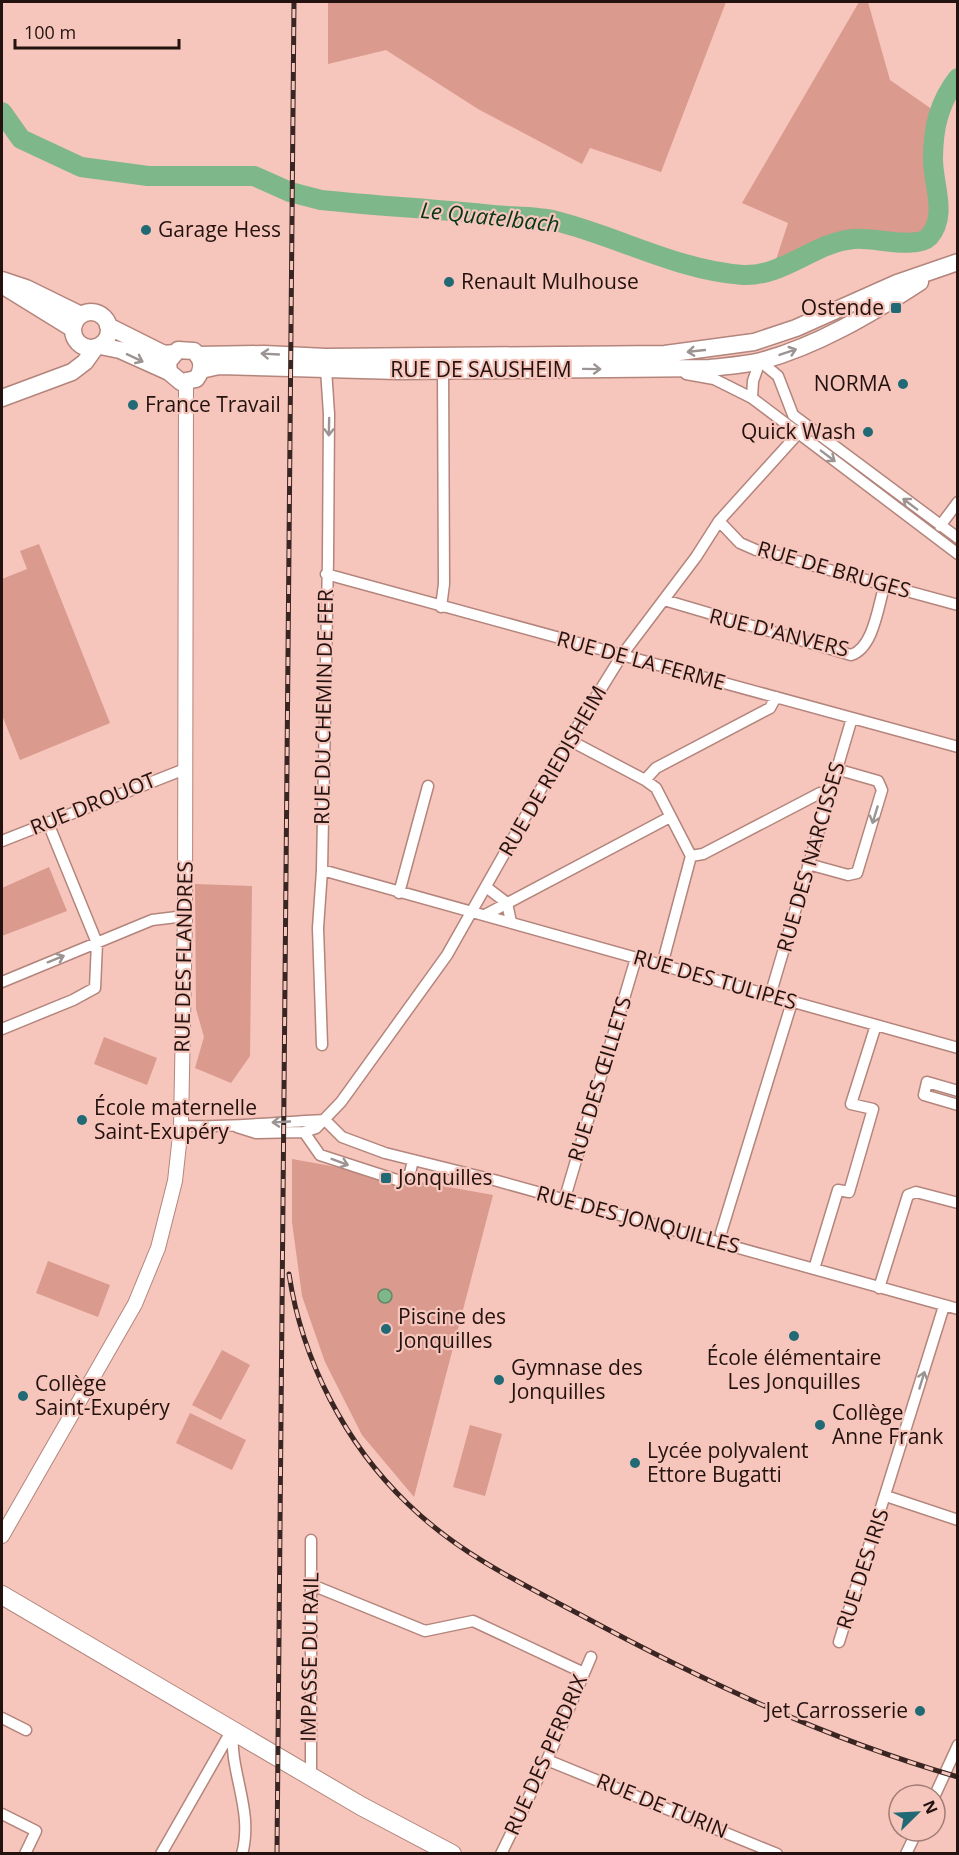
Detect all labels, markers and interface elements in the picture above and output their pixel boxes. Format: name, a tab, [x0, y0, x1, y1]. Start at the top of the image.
scale bar	[15, 12, 178, 50]
text: 100 m	[24, 20, 76, 44]
water label: Le Quatelbach	[419, 194, 561, 238]
place label: Garage Hess	[158, 215, 281, 243]
marker: Garage Hess	[139, 223, 153, 237]
place label: Renault Mulhouse	[461, 267, 639, 295]
marker: Renault Mulhouse	[442, 275, 456, 289]
place label: Ostende	[801, 293, 884, 321]
marker: Ostende	[889, 301, 903, 315]
one-way arrow	[687, 346, 706, 357]
one-way arrow	[778, 346, 797, 357]
one-way arrow	[261, 349, 281, 360]
one-way arrow	[126, 352, 144, 364]
street label: RUE DE SAUSHEIM	[390, 355, 572, 383]
one-way arrow	[582, 363, 602, 375]
place label: NORMA	[814, 369, 892, 397]
marker: NORMA	[896, 377, 910, 391]
place label: France Travail	[145, 390, 281, 418]
marker: France Travail	[126, 398, 140, 412]
one-way arrow	[323, 417, 335, 437]
place label: Quick Wash	[741, 417, 856, 445]
marker: Quick Wash	[861, 425, 875, 439]
one-way arrow	[819, 450, 835, 463]
one-way arrow	[903, 497, 919, 510]
street label: RUE DE BRUGES	[754, 534, 914, 604]
street label: RUE DU CHEMIN DE FER	[307, 589, 339, 825]
street label: RUE D'ANVERS	[706, 601, 852, 663]
street label: RUE DE LA FERME	[554, 624, 729, 696]
street label: RUE DE RIEDISHEIM	[492, 680, 612, 861]
street label: RUE DES NARCISSES	[769, 758, 851, 955]
street label: RUE DROUOT	[26, 765, 160, 841]
one-way arrow	[869, 805, 880, 824]
street label: RUE DES FLANDRES	[167, 861, 199, 1053]
street label: RUE DES TULIPES	[630, 942, 800, 1016]
one-way arrow	[46, 953, 64, 964]
street label: RUE DES ŒILLETS	[561, 993, 637, 1165]
place label: École maternelle Saint-Exupéry	[94, 1093, 257, 1145]
marker: École maternelle Saint-Exupéry	[75, 1113, 89, 1127]
one-way arrow	[271, 1116, 291, 1127]
one-way arrow	[330, 1157, 349, 1168]
place label: Jonquilles	[396, 1163, 493, 1191]
marker: Jonquilles	[379, 1171, 393, 1185]
street label: RUE DES JONQUILLES	[533, 1178, 743, 1260]
place label: Piscine des Jonquilles	[396, 1302, 506, 1354]
marker: Piscine des Jonquilles	[379, 1322, 393, 1336]
marker: École élémentaire Les Jonquilles	[787, 1329, 801, 1343]
place label: École élémentaire Les Jonquilles	[707, 1343, 881, 1395]
place label: Gymnase des Jonquilles	[509, 1353, 643, 1405]
place label: Collège Saint-Exupéry	[35, 1369, 170, 1421]
one-way arrow	[917, 1371, 928, 1390]
marker: Gymnase des Jonquilles	[492, 1373, 506, 1387]
marker: Collège Saint-Exupéry	[16, 1389, 30, 1403]
place label: Collège Anne Frank	[832, 1398, 943, 1450]
marker: Collège Anne Frank	[813, 1418, 827, 1432]
place label: Lycée polyvalent Ettore Bugatti	[647, 1436, 809, 1488]
marker: Lycée polyvalent Ettore Bugatti	[628, 1456, 642, 1470]
street label: RUE DES IRIS	[829, 1505, 895, 1633]
street label: IMPASSE DU RAIL	[294, 1572, 324, 1742]
street label: RUE DES PERDRIX	[497, 1669, 593, 1839]
place label: Jet Carrosserie	[763, 1696, 908, 1724]
marker: Jet Carrosserie	[913, 1704, 927, 1718]
street label: RUE DE TURIN	[593, 1766, 732, 1844]
north arrow	[887, 1783, 947, 1843]
text: N	[918, 1796, 943, 1817]

